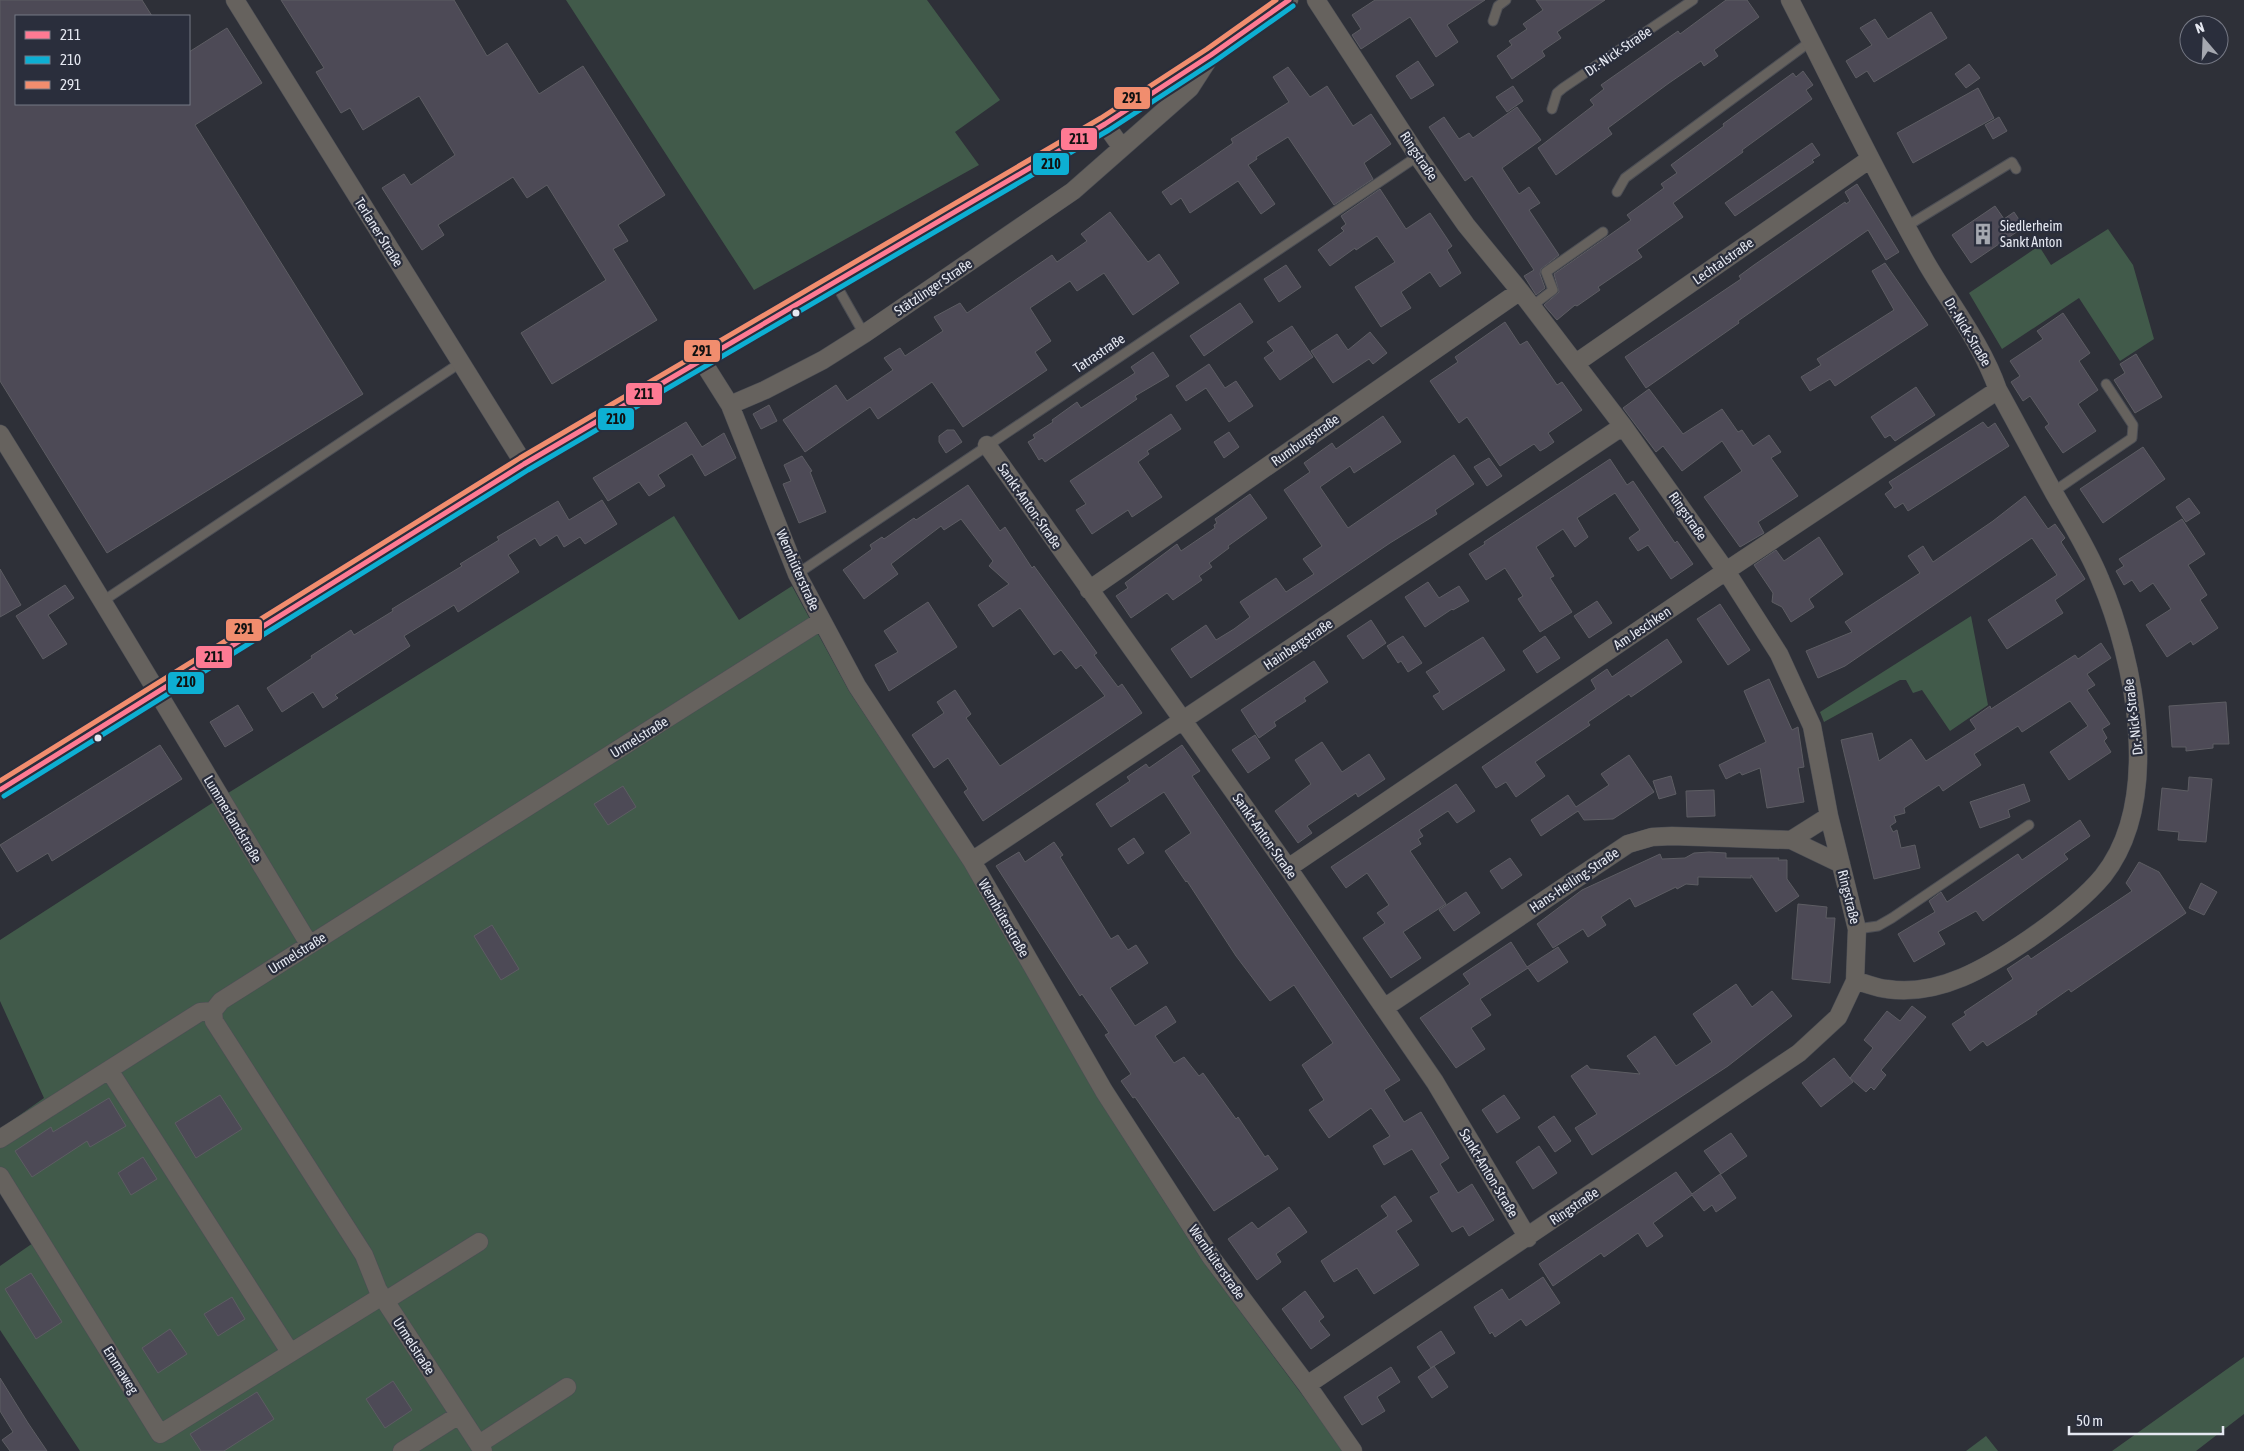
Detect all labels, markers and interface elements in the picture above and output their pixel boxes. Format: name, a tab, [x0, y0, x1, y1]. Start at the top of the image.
legend	[15, 15, 190, 105]
north arrow	[2179, 15, 2229, 65]
text: N	[2193, 19, 2206, 37]
street label: Dr.-Nick-Straße	[1582, 23, 1654, 79]
text: 211	[60, 26, 81, 43]
text: 210	[60, 51, 81, 68]
text: 291	[60, 76, 81, 93]
line badge: 291	[1113, 86, 1151, 110]
text: 291	[1122, 90, 1142, 106]
line badge: 211	[1060, 127, 1098, 151]
street label: Ringstraße	[1397, 129, 1441, 183]
text: 211	[1069, 131, 1089, 147]
line badge: 210	[1032, 152, 1070, 176]
text: 210	[1041, 156, 1061, 172]
street label: Terlaner Straße	[351, 195, 407, 269]
place label: Siedlerheim Sankt Anton	[2000, 218, 2063, 250]
building icon: Siedlerheim Sankt Anton	[1970, 221, 1996, 247]
street label: Lechtalstraße	[1690, 234, 1756, 288]
street label: Stätzlinger Straße	[891, 255, 975, 319]
street label: Dr.-Nick-Straße	[1941, 295, 1995, 369]
unlabelled marker	[791, 308, 801, 318]
street label: Tatrastraße	[1070, 330, 1128, 376]
line badge: 291	[683, 339, 721, 363]
text: 291	[692, 343, 712, 359]
line badge: 211	[625, 382, 663, 406]
text: 211	[634, 386, 654, 402]
line badge: 210	[597, 407, 635, 431]
text: 210	[606, 411, 626, 427]
street label: Rumburgstraße	[1268, 411, 1342, 469]
street label: Sankt-Anton-Straße	[995, 460, 1065, 552]
street label: Ringstraße	[1666, 489, 1710, 543]
street label: Wernhüterstraße	[773, 527, 823, 613]
street label: Am Jeschken	[1610, 603, 1674, 653]
street label: Hainbergstraße	[1261, 615, 1335, 673]
line badge: 291	[225, 618, 263, 642]
text: 291	[234, 621, 254, 637]
line badge: 211	[195, 645, 233, 669]
text: 211	[204, 649, 224, 665]
line badge: 210	[167, 671, 205, 695]
text: 210	[176, 674, 196, 690]
street label: Dr.-Nick-Straße	[2120, 678, 2146, 756]
street label: Urmelstraße	[607, 713, 671, 761]
unlabelled marker	[93, 733, 103, 743]
street label: Lummerlandstraße	[201, 773, 265, 865]
street label: Sankt-Anton-Straße	[1230, 790, 1300, 882]
street label: Hans-Heiling-Straße	[1526, 844, 1622, 916]
street label: Ringstraße	[1835, 868, 1863, 926]
street label: Wernhüterstraße	[975, 876, 1033, 960]
street label: Urmelstraße	[265, 929, 329, 977]
street label: Sankt-Anton-Straße	[1456, 1126, 1522, 1220]
street label: Ringstraße	[1547, 1184, 1601, 1228]
street label: Wernhüterstraße	[1185, 1222, 1249, 1302]
street label: Urmelstraße	[390, 1314, 438, 1378]
street label: Emmaweg	[100, 1343, 142, 1397]
scale bar	[2069, 1404, 2223, 1436]
text: 50 m	[2076, 1412, 2103, 1429]

